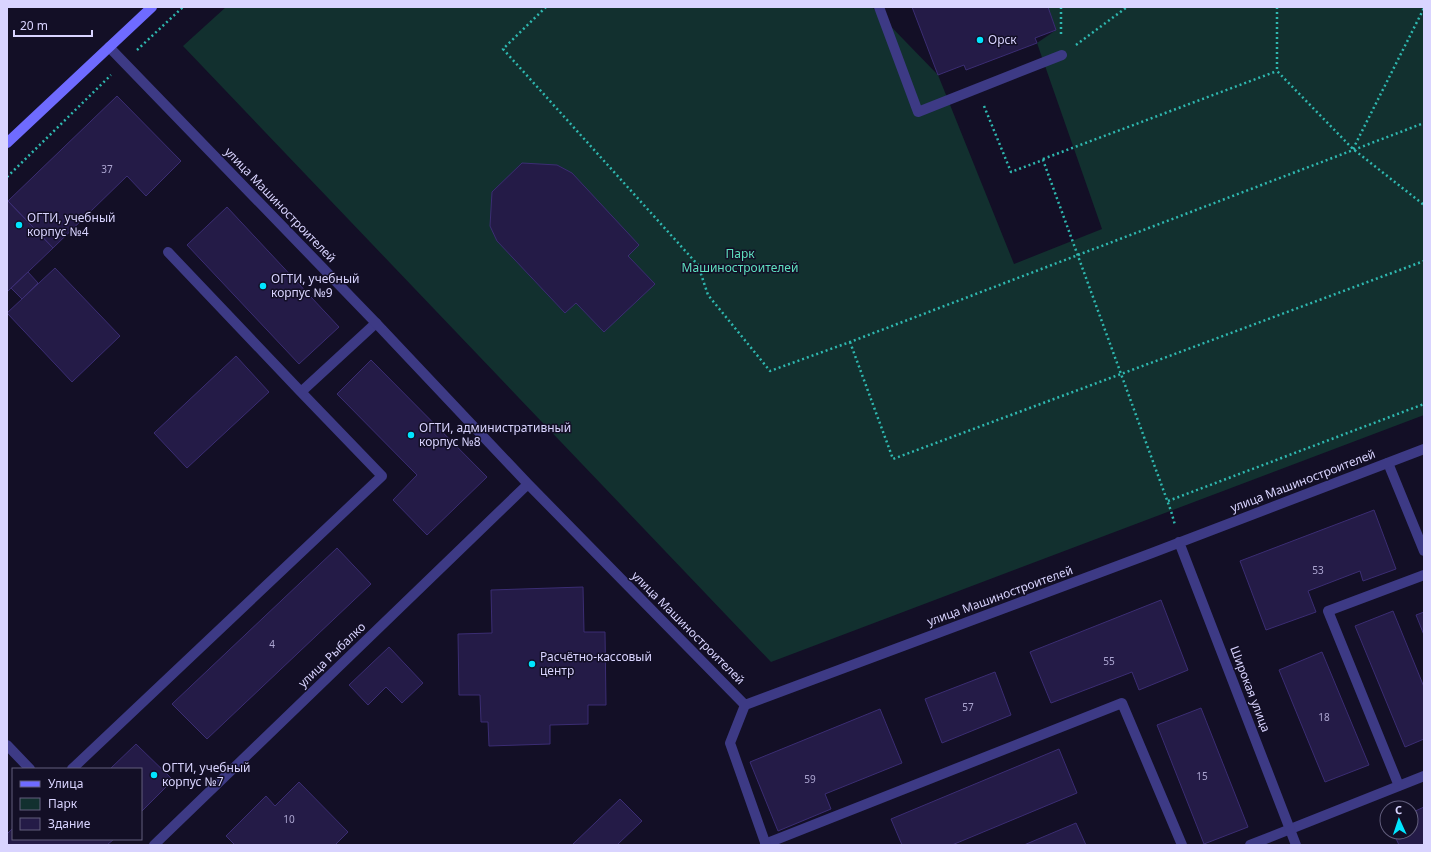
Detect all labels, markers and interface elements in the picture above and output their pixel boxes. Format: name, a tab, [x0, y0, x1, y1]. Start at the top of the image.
scale bar	[14, 12, 92, 38]
text: 20 m	[20, 17, 48, 34]
place label: Орск	[988, 31, 1017, 48]
marker: Орск	[975, 35, 985, 45]
street label: улица Машиностроителей	[221, 143, 340, 266]
house number: 37	[101, 162, 113, 176]
place label: ОГТИ, учебный корпус №4	[27, 209, 115, 240]
marker: ОГТИ, учебный корпус №4	[14, 220, 24, 230]
park label: Парк Машиностроителей	[682, 245, 798, 276]
place label: ОГТИ, учебный корпус №9	[271, 270, 359, 301]
marker: ОГТИ, учебный корпус №9	[258, 281, 268, 291]
place label: ОГТИ, административный корпус №8	[419, 419, 571, 450]
marker: ОГТИ, административный корпус №8	[406, 430, 416, 440]
street label: улица Машиностроителей	[1228, 445, 1378, 516]
street label: улица Машиностроителей	[925, 561, 1075, 630]
house number: 53	[1312, 563, 1324, 577]
street label: улица Машиностроителей	[628, 567, 749, 688]
street label: улица Рыбалко	[294, 618, 369, 691]
house number: 4	[269, 637, 275, 651]
street label: Широкая улица	[1226, 643, 1275, 734]
place label: Расчётно-кассовый центр	[540, 648, 652, 679]
house number: 55	[1103, 654, 1115, 668]
marker: Расчётно-кассовый центр	[527, 659, 537, 669]
house number: 57	[962, 700, 974, 714]
house number: 18	[1318, 710, 1330, 724]
place label: ОГТИ, учебный корпус №7	[162, 759, 250, 790]
legend	[12, 768, 142, 840]
house number: 15	[1196, 769, 1208, 783]
marker: ОГТИ, учебный корпус №7	[149, 770, 159, 780]
house number: 59	[804, 772, 816, 786]
text: Улица	[48, 775, 83, 792]
text: Парк	[48, 795, 78, 812]
north arrow	[1379, 800, 1419, 840]
text: С	[1395, 802, 1402, 817]
house number: 10	[283, 812, 295, 826]
text: Здание	[48, 815, 91, 832]

